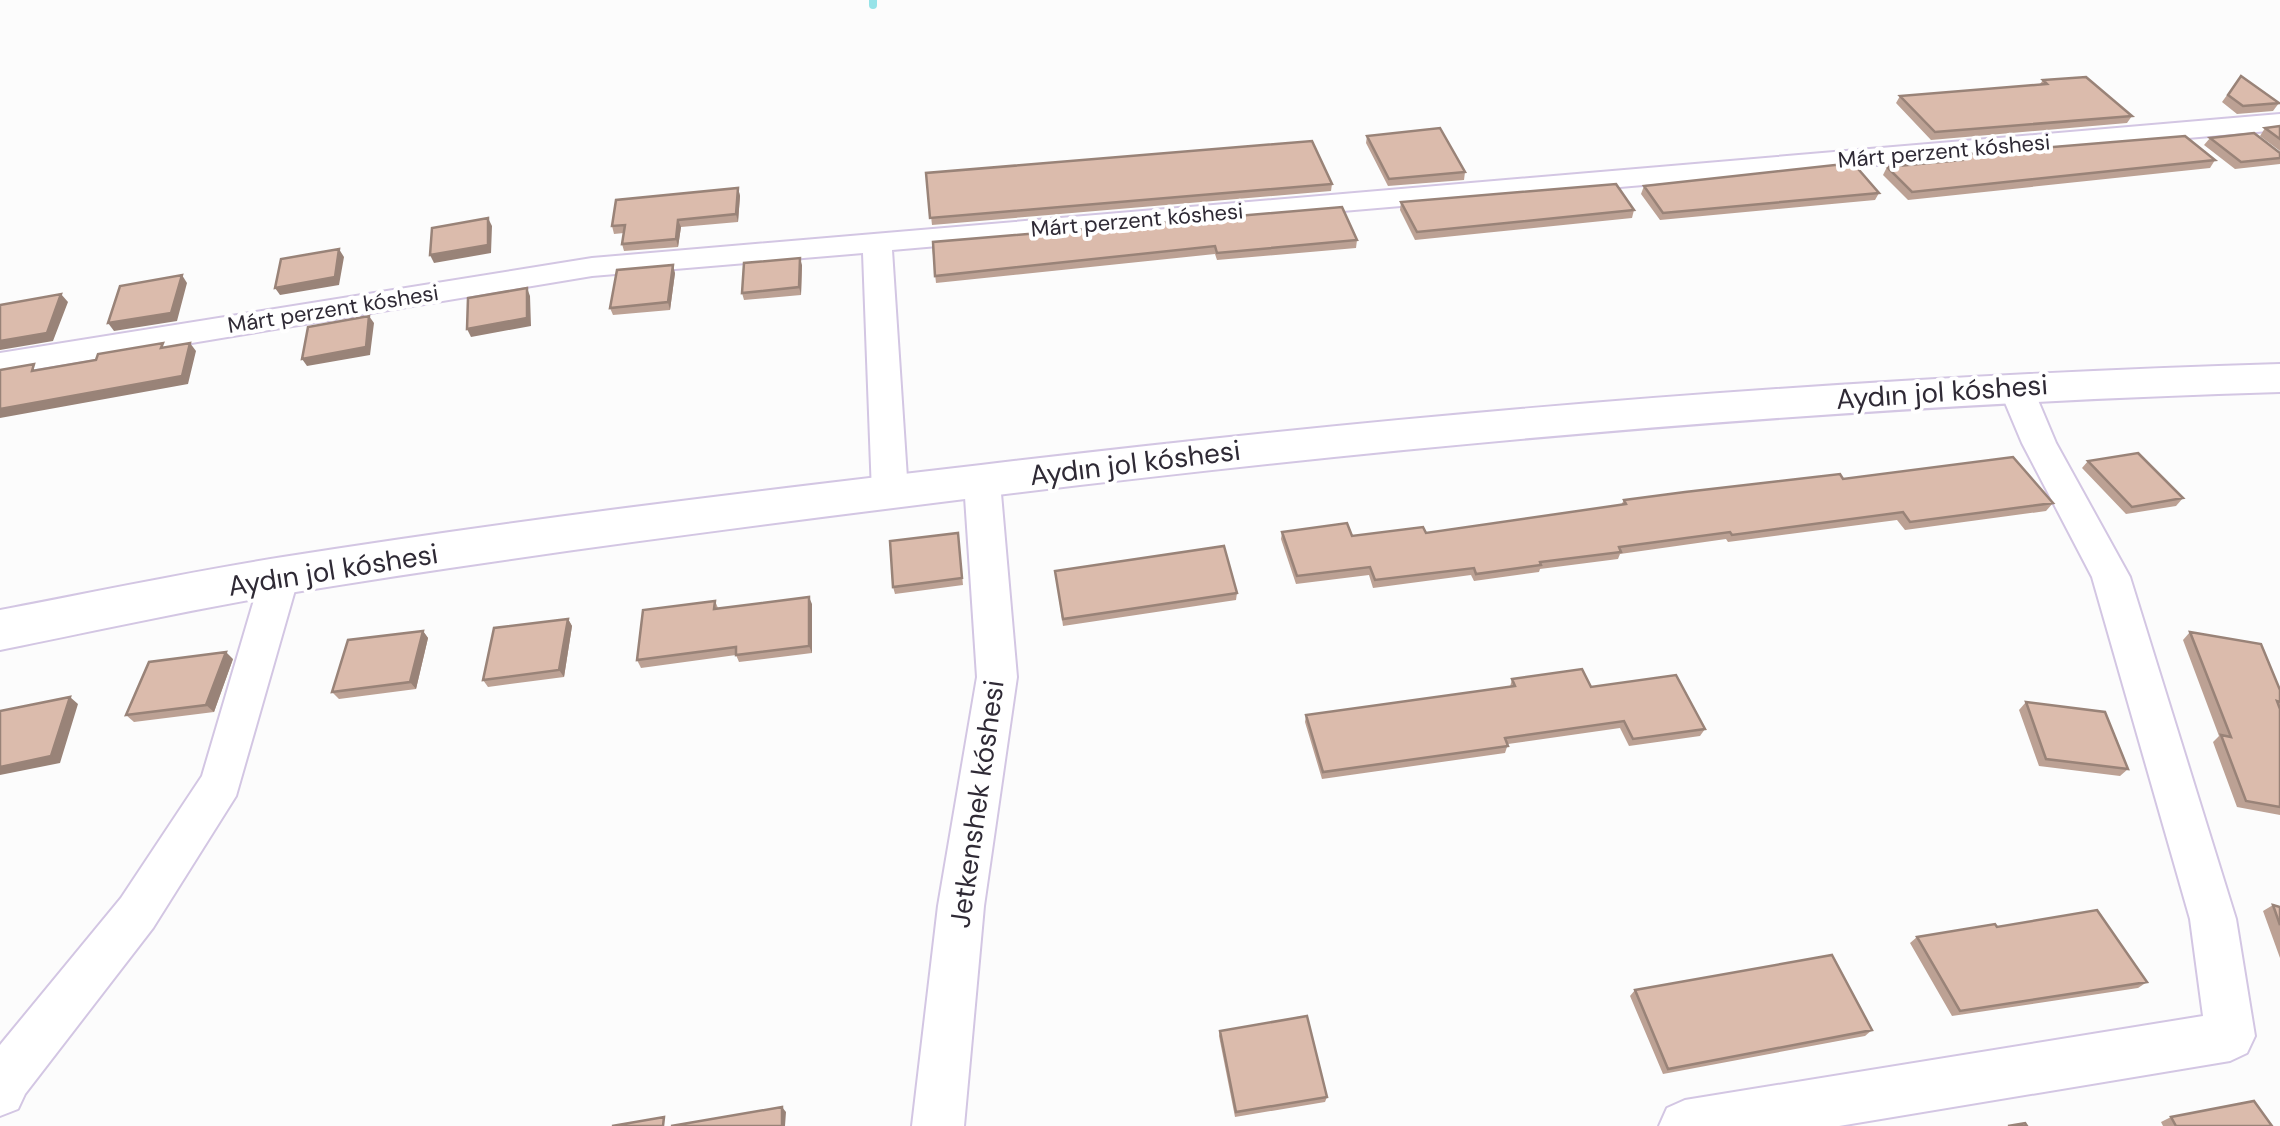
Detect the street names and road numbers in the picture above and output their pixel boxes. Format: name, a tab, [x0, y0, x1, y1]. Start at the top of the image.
street label: Márt perzent kóshesi	[1837, 127, 2051, 175]
street label: Márt perzent kóshesi	[1030, 196, 1244, 244]
street label: Márt perzent kóshesi	[226, 278, 440, 340]
street label: Aydın jol kóshesi	[1835, 366, 2049, 418]
street label: Aydın jol kóshesi	[1027, 432, 1243, 494]
street label: Aydın jol kóshesi	[225, 535, 441, 605]
street label: Jetkenshek kóshesi	[941, 678, 1013, 930]

